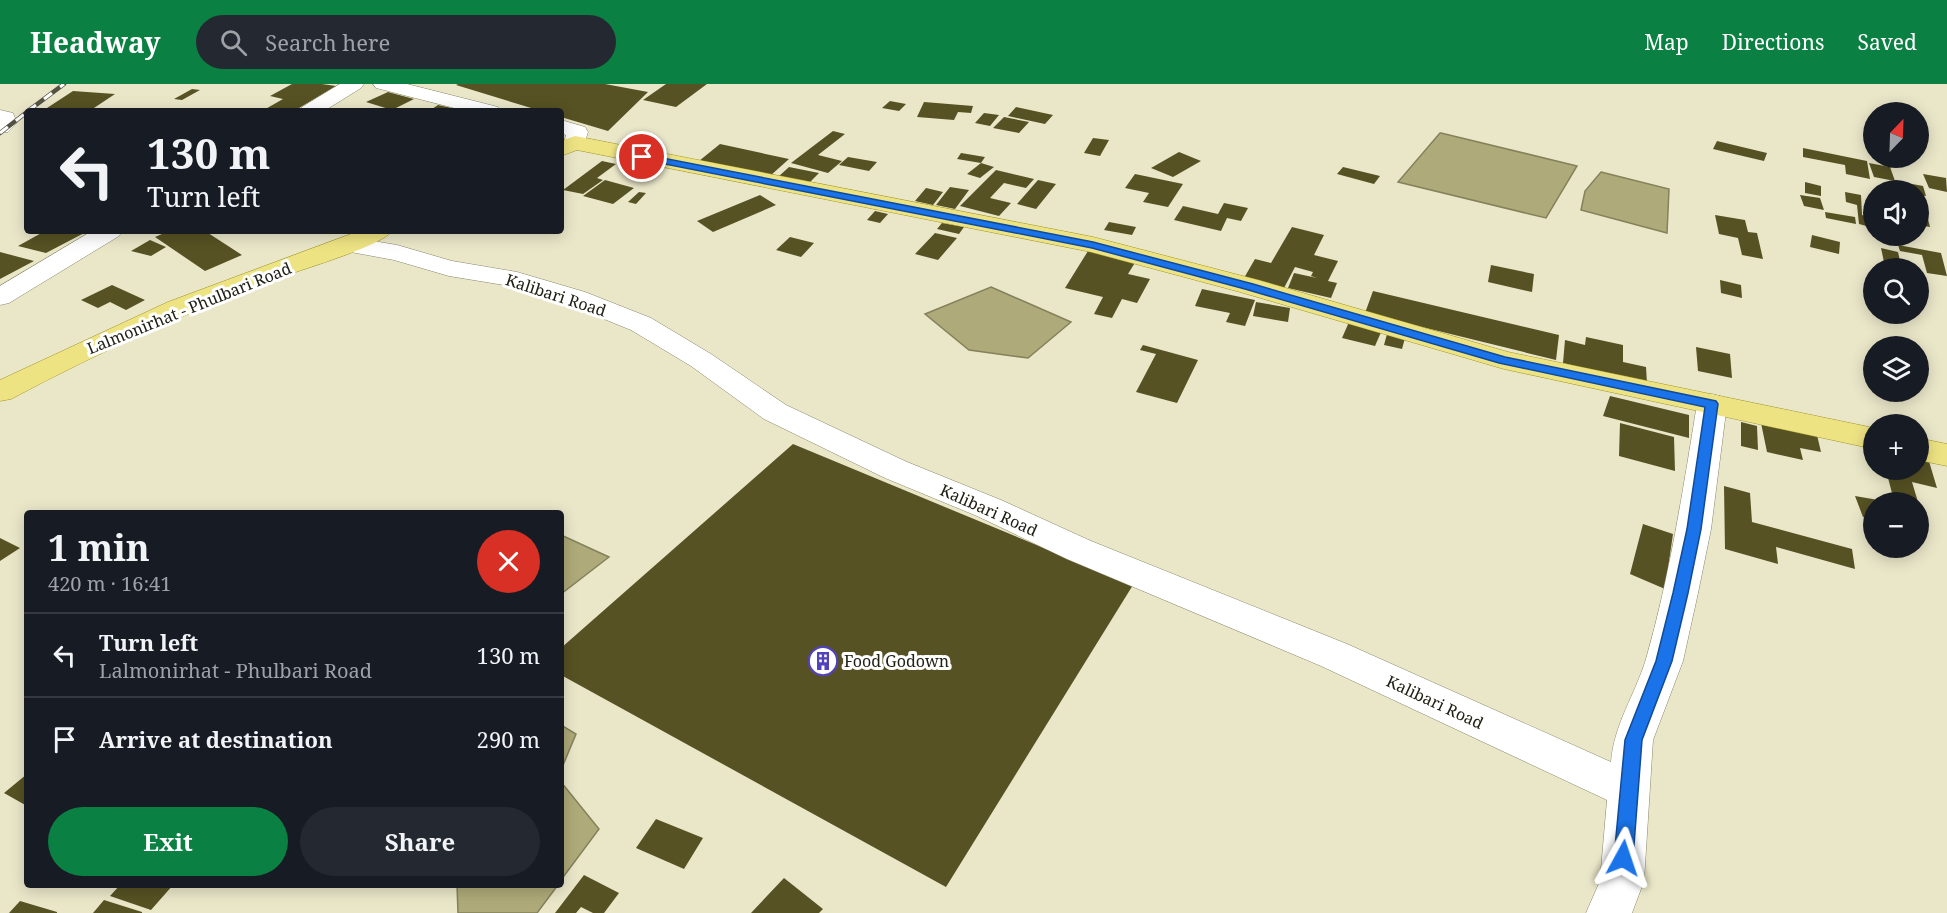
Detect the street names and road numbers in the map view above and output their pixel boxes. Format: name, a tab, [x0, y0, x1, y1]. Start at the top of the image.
street label: Lalmonirhat - Phulbari Road	[84, 257, 295, 359]
street label: Kalibari Road	[503, 268, 609, 322]
street label: Kalibari Road	[937, 479, 1041, 541]
street label: Kalibari Road	[1383, 670, 1487, 734]

